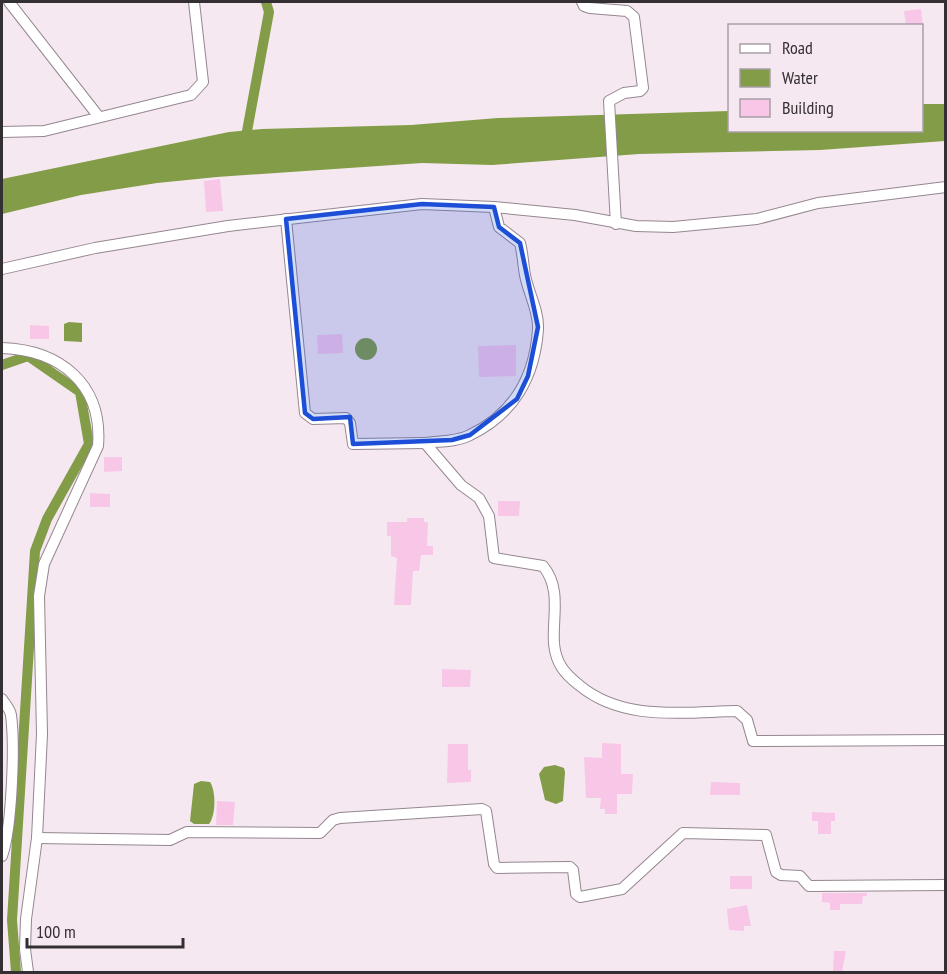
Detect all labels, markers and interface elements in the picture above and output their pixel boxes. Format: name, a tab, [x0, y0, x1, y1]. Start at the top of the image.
legend	[728, 24, 923, 132]
text: Road	[782, 36, 813, 59]
text: Water	[782, 66, 818, 89]
text: Building	[782, 96, 834, 119]
scale bar	[27, 911, 183, 949]
text: 100 m	[36, 920, 76, 943]

